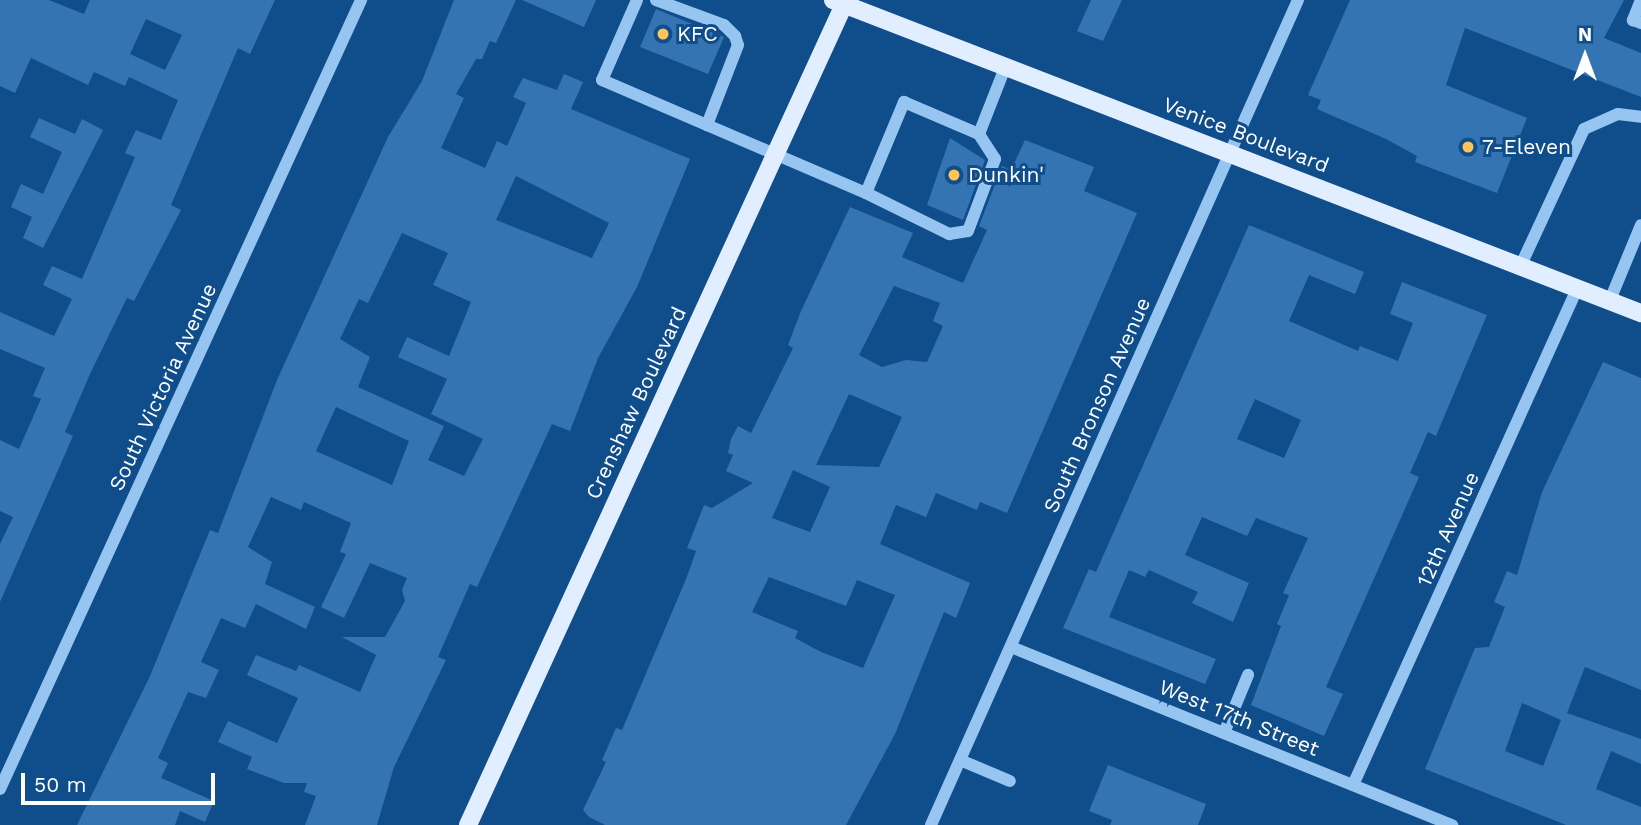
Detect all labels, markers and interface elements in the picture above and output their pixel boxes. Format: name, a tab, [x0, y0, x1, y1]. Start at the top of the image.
place label: KFC	[677, 21, 718, 47]
north arrow	[1550, 21, 1620, 91]
text: N	[1578, 23, 1592, 46]
marker: KFC	[655, 26, 671, 42]
street label: Venice Boulevard	[1159, 92, 1333, 178]
place label: 7-Eleven	[1482, 134, 1571, 160]
marker: 7-Eleven	[1460, 139, 1476, 155]
place label: Dunkin'	[968, 162, 1044, 188]
marker: Dunkin'	[946, 167, 962, 183]
street label: South Victoria Avenue	[103, 278, 223, 496]
street label: South Bronson Avenue	[1038, 293, 1156, 517]
street label: Crenshaw Boulevard	[580, 303, 692, 503]
street label: 12th Avenue	[1411, 467, 1485, 591]
street label: West 17th Street	[1155, 674, 1323, 762]
scale bar	[24, 758, 219, 802]
text: 50 m	[34, 772, 86, 797]

